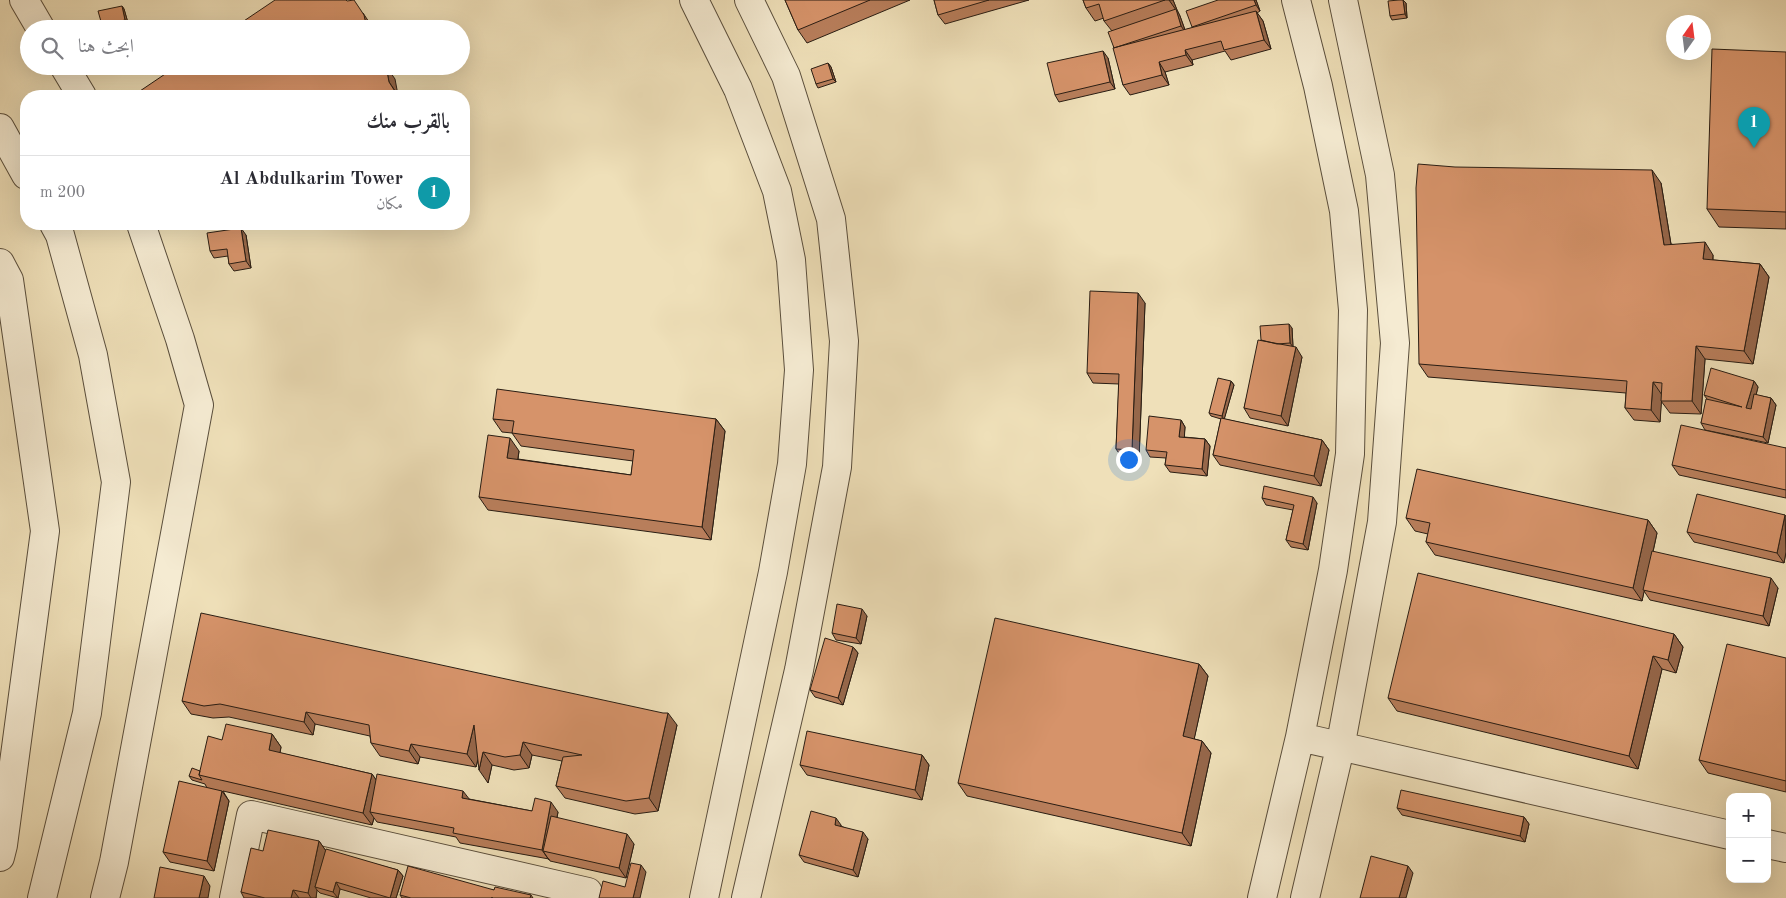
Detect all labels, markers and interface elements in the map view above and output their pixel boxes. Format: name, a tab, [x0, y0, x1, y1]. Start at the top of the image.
north arrow	[1666, 15, 1711, 60]
search box	[20, 20, 470, 75]
icon: search	[38, 34, 66, 62]
text: ابحث هنا	[78, 38, 134, 57]
pin: 1	[1738, 107, 1770, 148]
text: بالقرب منك	[367, 112, 450, 133]
text: Al Abdulkarim Tower	[219, 170, 403, 189]
text: 200 m	[40, 185, 85, 201]
text: 1	[429, 185, 439, 201]
text: مكان	[376, 197, 403, 213]
your location	[1116, 447, 1142, 473]
map controls	[1726, 793, 1771, 883]
button: +	[1726, 793, 1771, 838]
button: −	[1726, 838, 1771, 883]

